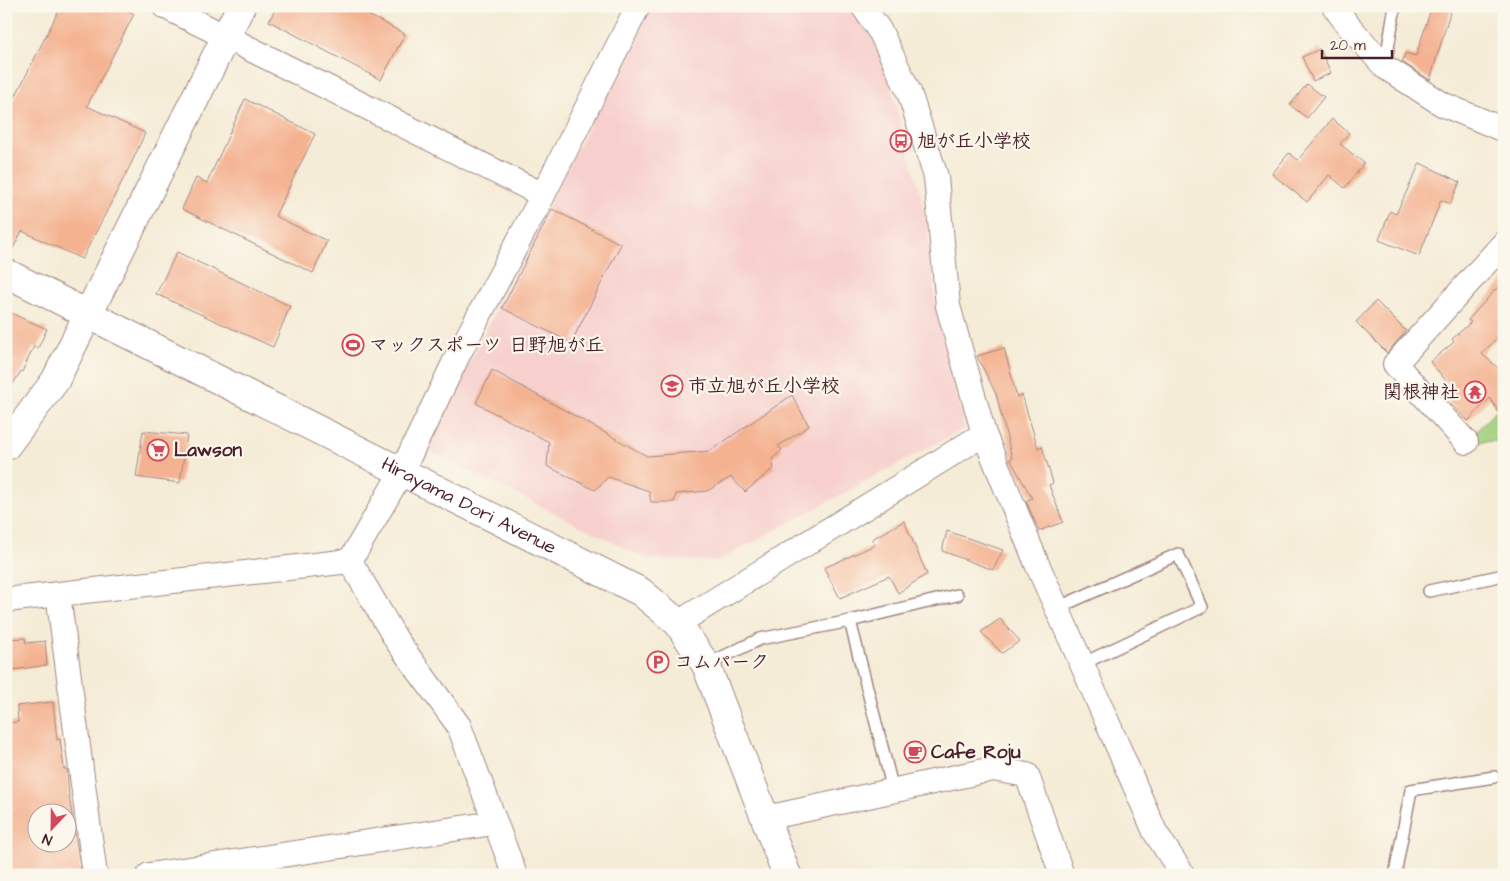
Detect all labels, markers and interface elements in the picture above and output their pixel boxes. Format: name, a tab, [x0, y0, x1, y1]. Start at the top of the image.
scale bar	[1322, 28, 1392, 60]
text: 20 m	[1330, 35, 1366, 56]
place label: 旭が丘小学校	[917, 128, 1031, 155]
bus stop icon: 旭が丘小学校	[889, 129, 913, 153]
place label: マックスポーツ 日野旭が丘	[369, 332, 604, 359]
sports icon: マックスポーツ 日野旭が丘	[341, 333, 365, 357]
place label: 市立旭が丘小学校	[688, 373, 840, 400]
school or university icon: 市立旭が丘小学校	[660, 374, 684, 398]
place label: 関根神社	[1383, 379, 1459, 406]
temple icon: 関根神社	[1463, 380, 1487, 404]
place label: Lawson	[174, 437, 242, 464]
supermarket icon: Lawson	[146, 438, 170, 462]
street label: Hirayama Dori Avenue	[377, 450, 561, 561]
place label: コムパーク	[674, 649, 769, 676]
parking icon: コムパーク	[646, 650, 670, 674]
place label: Cafe Roju	[931, 739, 1021, 766]
cafe icon: Cafe Roju	[903, 740, 927, 764]
north arrow	[28, 804, 78, 854]
text: N	[39, 828, 55, 850]

